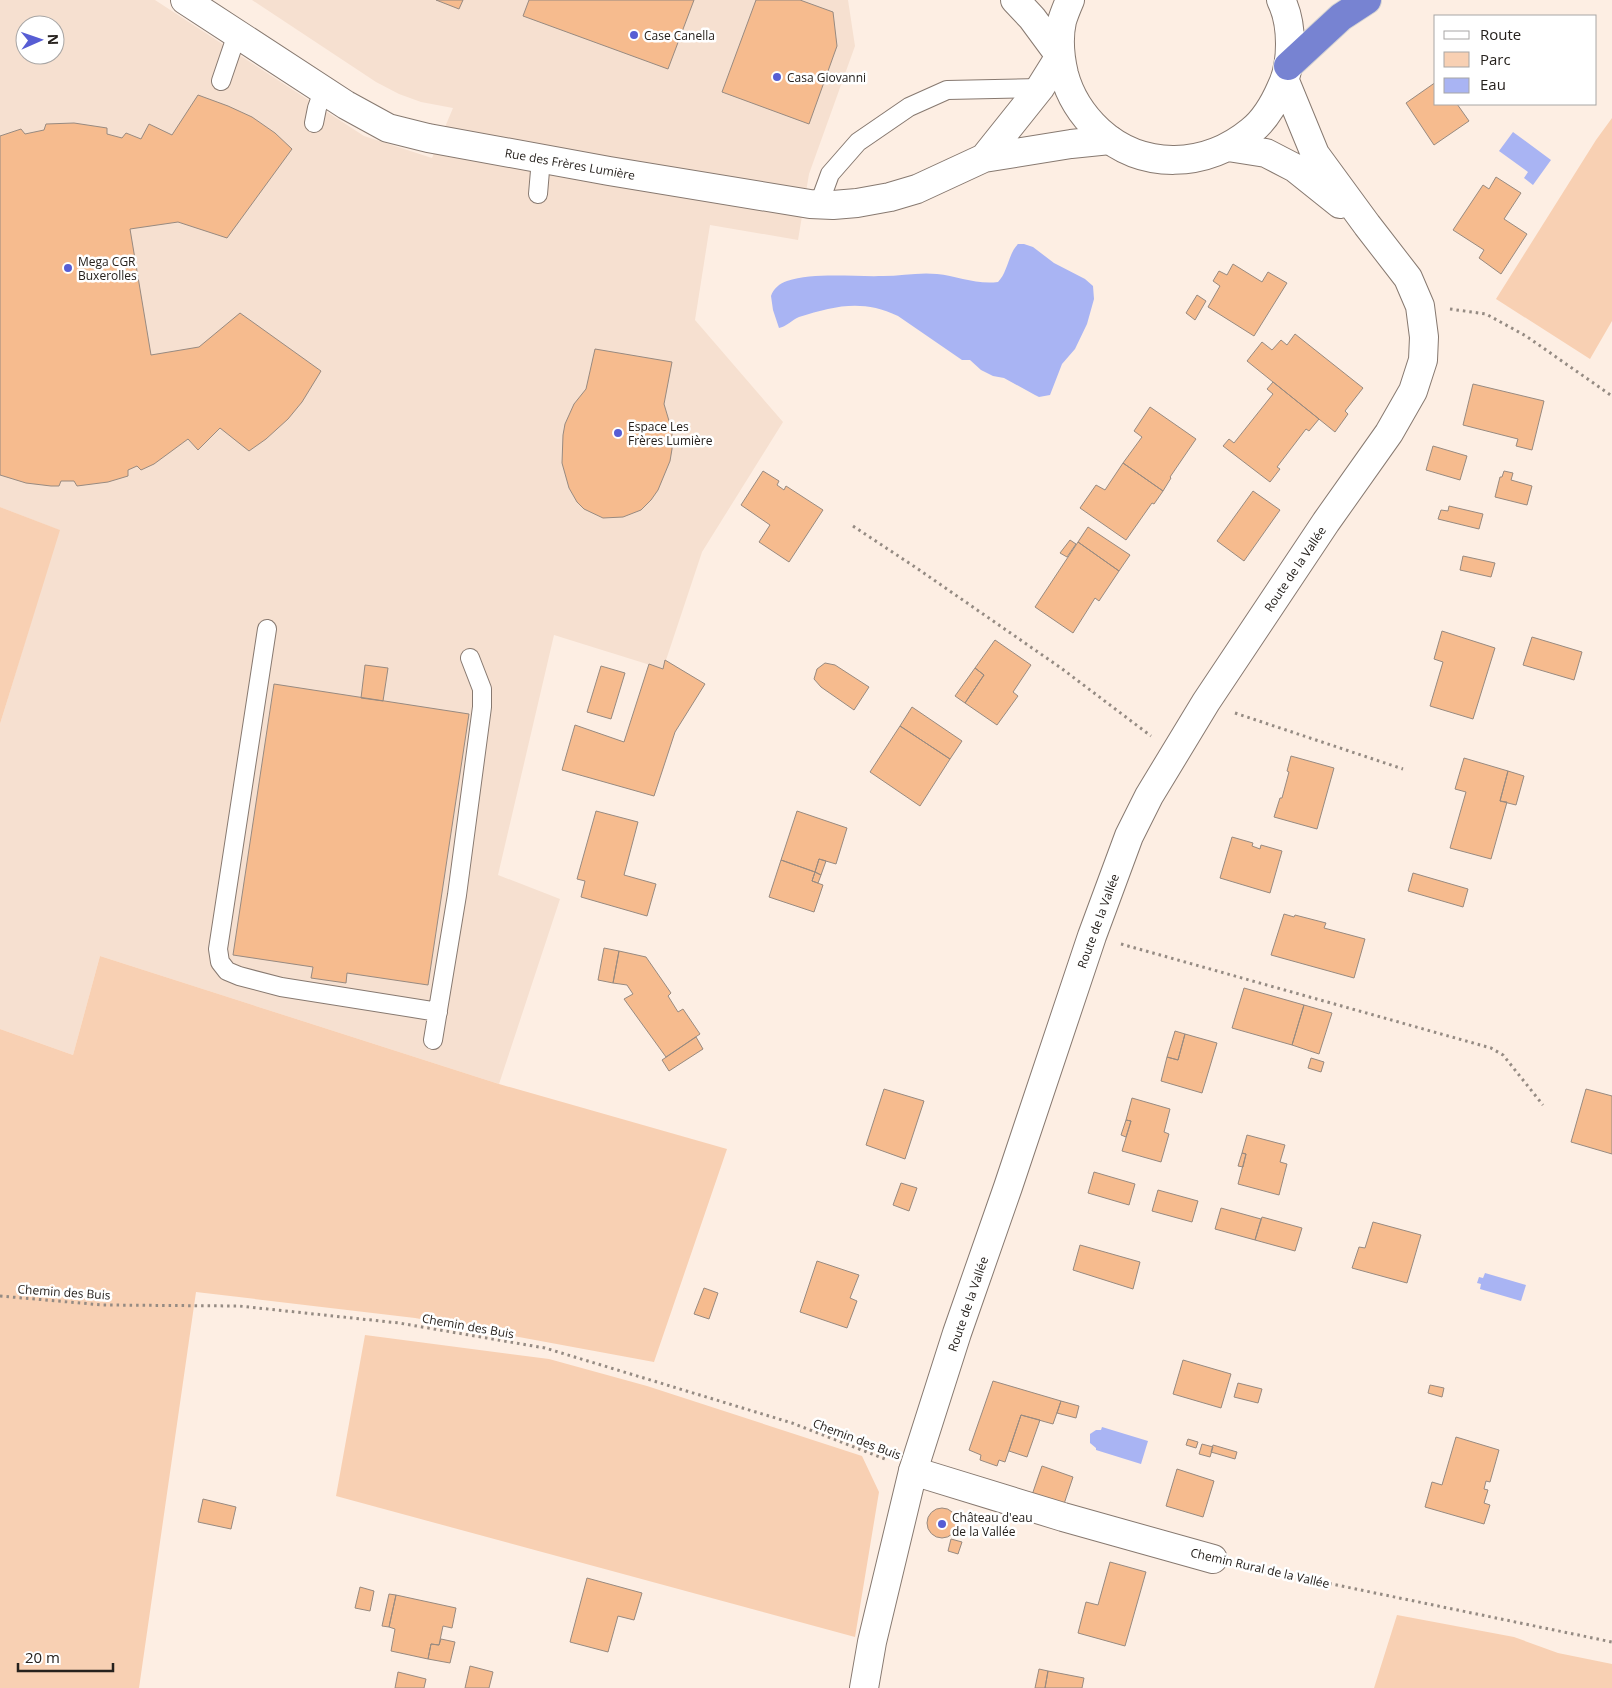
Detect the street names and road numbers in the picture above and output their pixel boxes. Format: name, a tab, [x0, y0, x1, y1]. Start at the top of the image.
street label: Rue des Frères Lumière	[504, 144, 637, 184]
street label: Route de la Vallée	[1260, 523, 1330, 615]
street label: Route de la Vallée	[1073, 871, 1123, 971]
street label: Route de la Vallée	[944, 1254, 992, 1354]
street label: Chemin des Buis	[17, 1280, 111, 1304]
street label: Chemin des Buis	[421, 1310, 516, 1342]
street label: Chemin des Buis	[811, 1414, 904, 1464]
street label: Chemin Rural de la Vallée	[1189, 1544, 1331, 1592]

